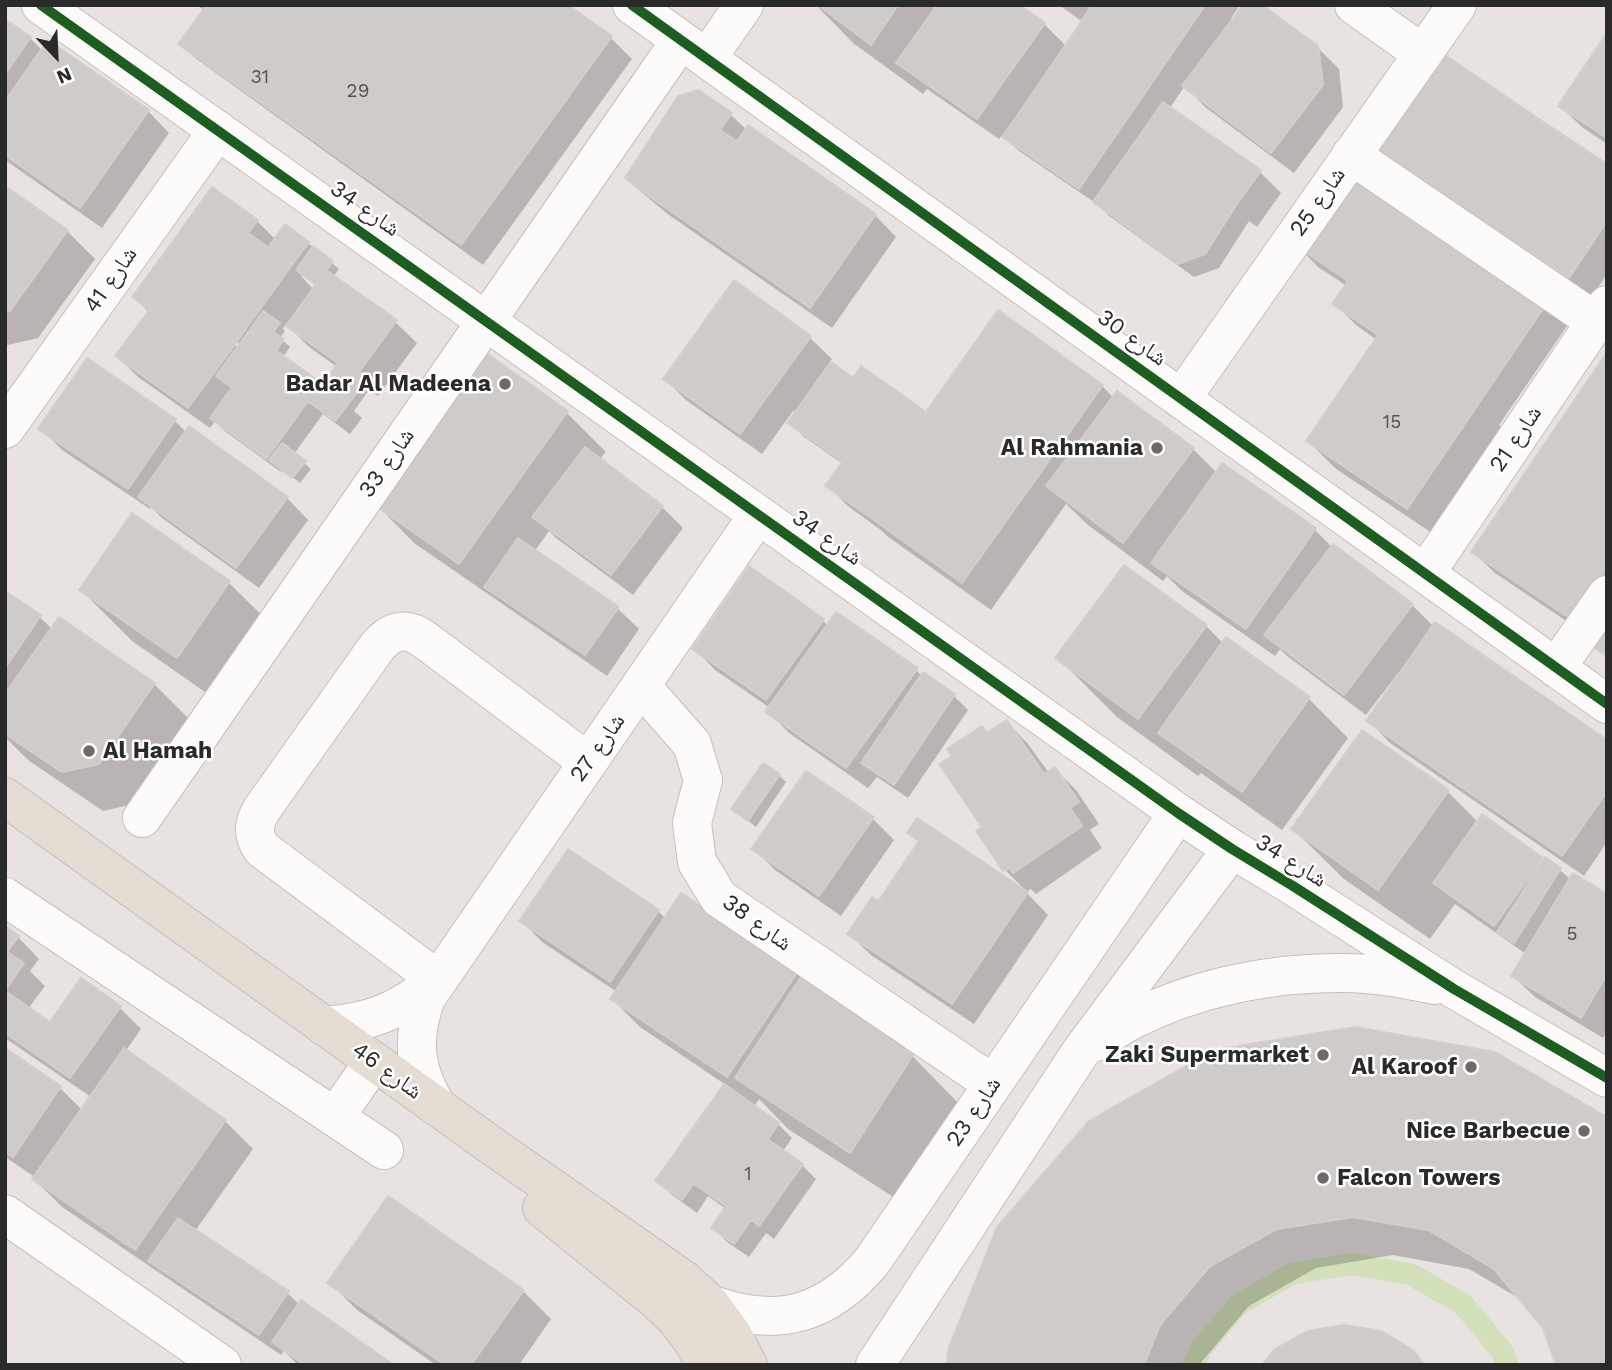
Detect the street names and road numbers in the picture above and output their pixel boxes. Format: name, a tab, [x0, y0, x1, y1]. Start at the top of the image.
street label: شارع 25	[1284, 162, 1352, 242]
street label: شارع 34	[325, 175, 405, 243]
street label: شارع 41	[78, 242, 144, 318]
street label: شارع 30	[1092, 304, 1172, 372]
street label: شارع 21	[1484, 401, 1548, 477]
street label: شارع 33	[353, 423, 421, 503]
street label: شارع 34	[787, 504, 867, 572]
street label: شارع 27	[564, 708, 632, 788]
street label: شارع 34	[1250, 828, 1332, 894]
street label: شارع 38	[717, 889, 797, 957]
street label: شارع 46	[347, 1036, 427, 1106]
street label: شارع 23	[941, 1072, 1007, 1152]

